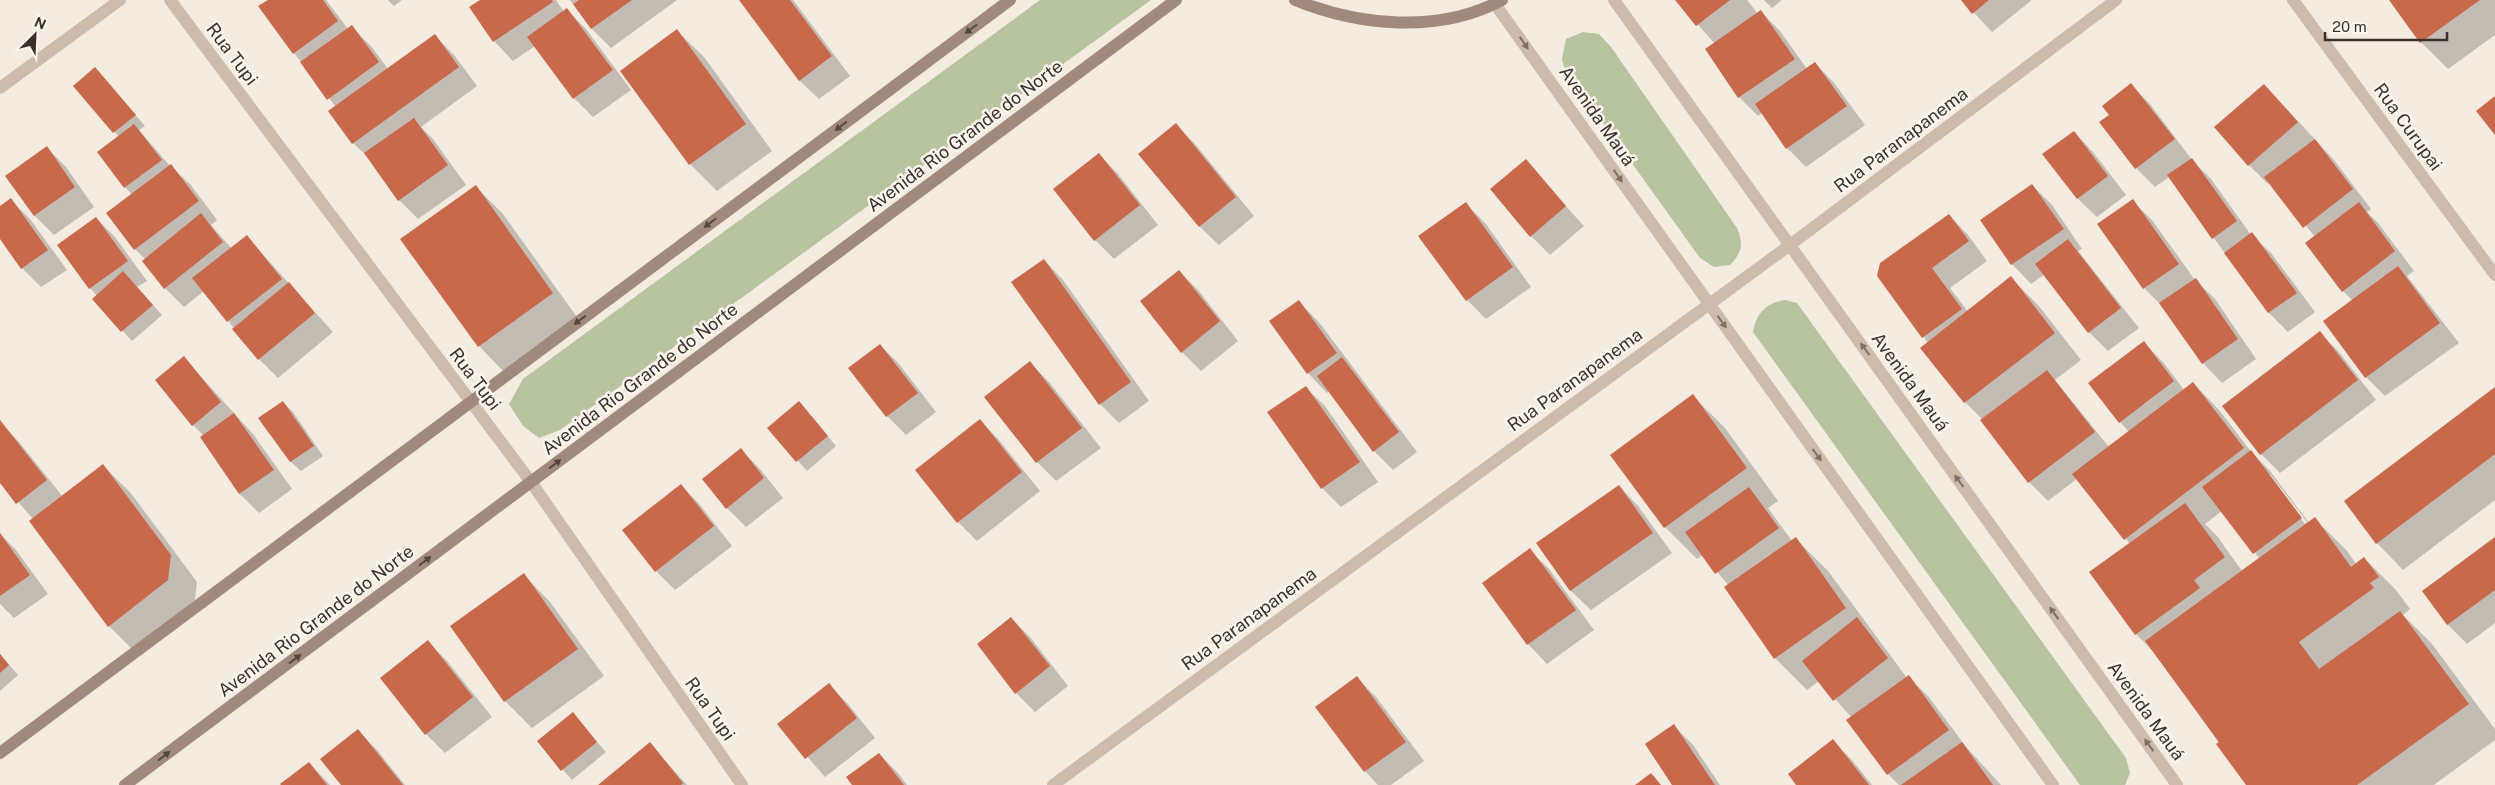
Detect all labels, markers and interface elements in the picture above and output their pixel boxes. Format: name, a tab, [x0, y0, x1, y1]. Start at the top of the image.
north arrow	[10, 10, 60, 60]
scale bar	[2325, 10, 2448, 42]
text: N	[32, 14, 49, 33]
text: 20 m	[2332, 18, 2367, 35]
street label: Rua Tupi	[202, 19, 263, 89]
one-way arrow	[964, 24, 978, 34]
one-way arrow	[1519, 36, 1529, 50]
street label: Avenida Rio Grande do Norte	[863, 55, 1067, 216]
street label: Avenida Mauá	[1555, 62, 1640, 170]
street label: Rua Curupai	[2370, 79, 2447, 174]
street label: Rua Paranapanema	[1830, 83, 1972, 197]
one-way arrow	[834, 121, 848, 131]
one-way arrow	[1613, 169, 1623, 183]
one-way arrow	[703, 218, 717, 228]
street label: Avenida Rio Grande do Norte	[538, 298, 742, 459]
one-way arrow	[573, 315, 587, 325]
one-way arrow	[1717, 315, 1727, 329]
street label: Rua Paranapanema	[1503, 324, 1646, 436]
street label: Avenida Mauá	[1868, 328, 1953, 435]
one-way arrow	[1860, 342, 1870, 356]
street label: Rua Tupi	[445, 344, 506, 414]
one-way arrow	[1812, 448, 1822, 461]
one-way arrow	[548, 459, 562, 469]
one-way arrow	[1954, 474, 1964, 488]
street label: Avenida Rio Grande do Norte	[214, 540, 418, 701]
one-way arrow	[418, 556, 431, 567]
street label: Rua Paranapanema	[1177, 563, 1320, 675]
one-way arrow	[2049, 606, 2059, 620]
one-way arrow	[288, 653, 301, 664]
street label: Avenida Mauá	[2104, 657, 2189, 764]
street label: Rua Tupi	[681, 673, 740, 744]
one-way arrow	[2144, 739, 2154, 752]
one-way arrow	[157, 751, 171, 761]

